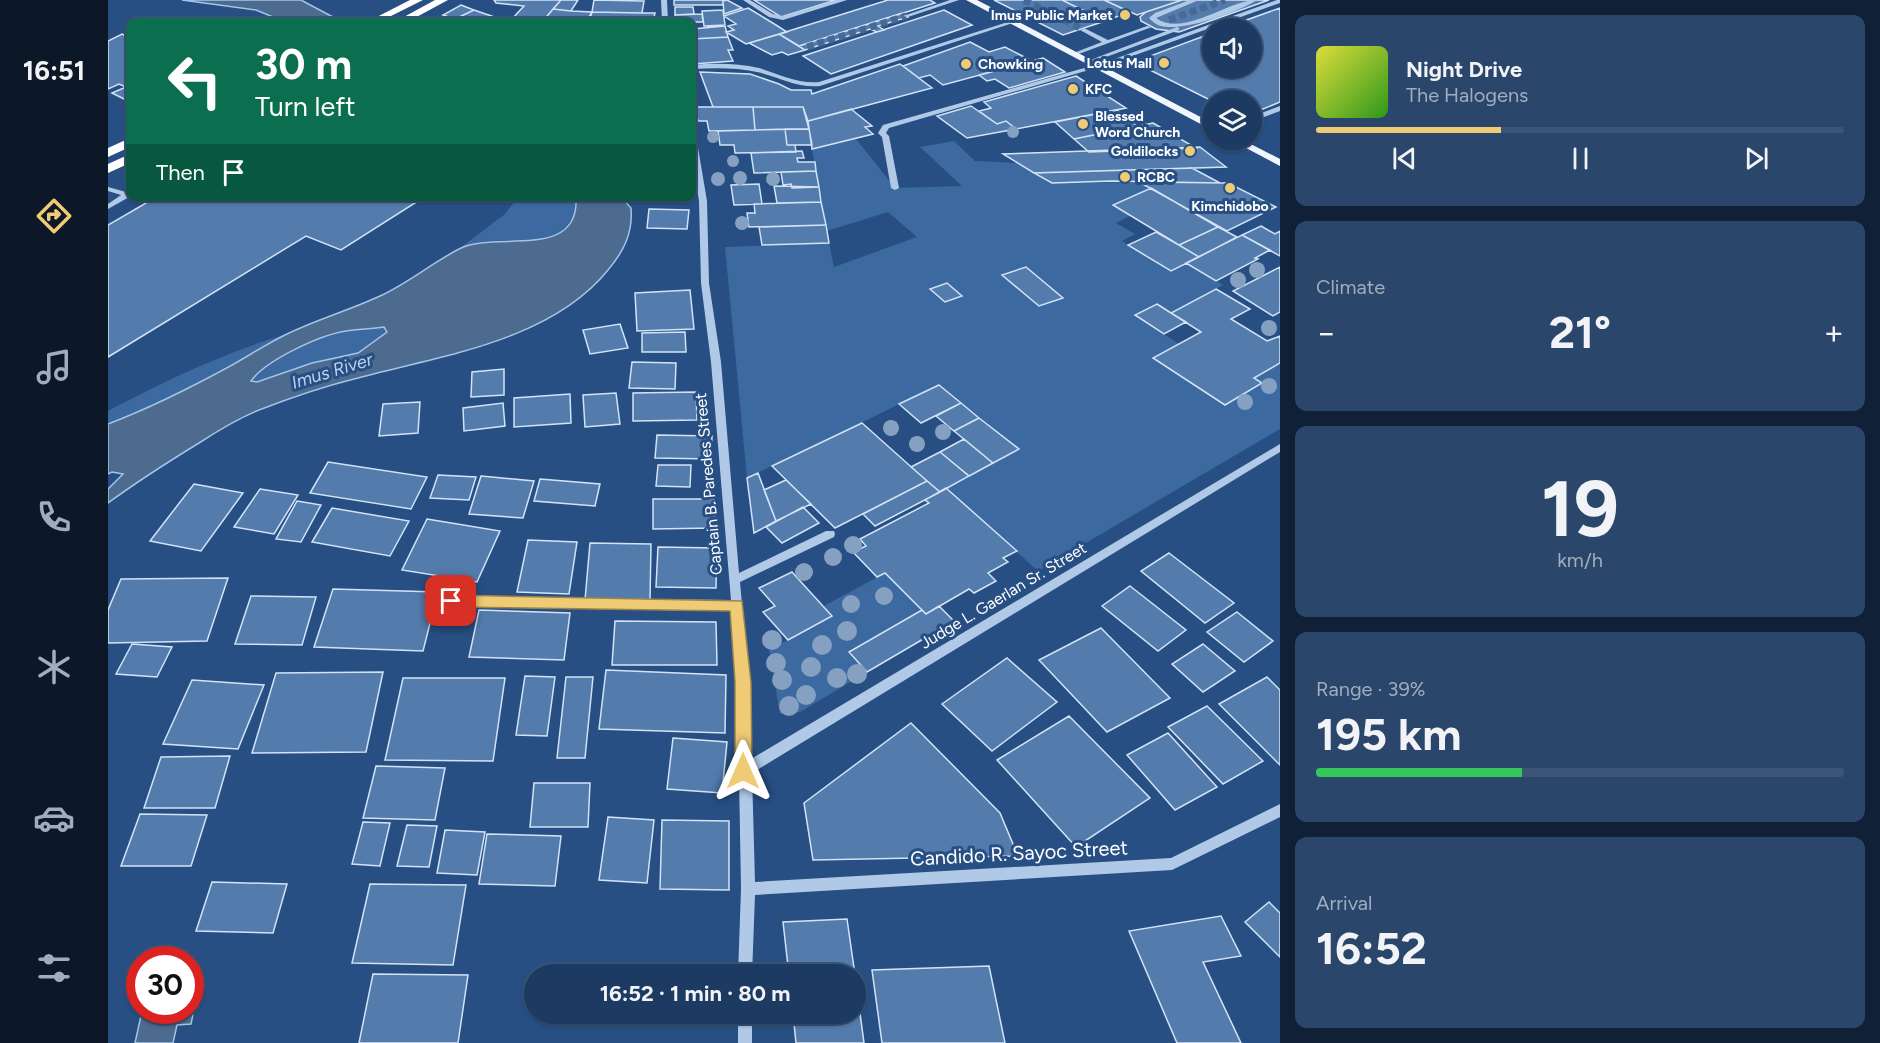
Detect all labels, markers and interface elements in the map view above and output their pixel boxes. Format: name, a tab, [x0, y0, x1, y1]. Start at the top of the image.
place label: Imus Public Market	[991, 7, 1113, 24]
marker: Imus Public Market	[1118, 8, 1132, 22]
map controls	[1202, 18, 1262, 150]
button: sound	[1202, 18, 1262, 78]
text: 30 m	[255, 39, 352, 90]
icon: left	[156, 42, 234, 120]
text: 16:51	[23, 54, 85, 87]
place label: Lotus Mall	[1087, 55, 1152, 72]
place label: Chowking	[978, 56, 1043, 73]
marker: Lotus Mall	[1157, 56, 1171, 70]
text: Night Drive	[1406, 56, 1522, 83]
marker: Chowking	[959, 57, 973, 71]
place label: KFC	[1085, 81, 1112, 98]
marker: KFC	[1066, 82, 1080, 96]
text: The Halogens	[1406, 83, 1528, 107]
text: Turn left	[255, 90, 355, 123]
button: layers	[1202, 90, 1262, 150]
place label: Blessed Word Church	[1095, 108, 1180, 141]
marker: Blessed Word Church	[1076, 117, 1090, 131]
icon: previous	[1388, 142, 1421, 175]
icon: pause	[1564, 142, 1597, 175]
icon: next	[1740, 142, 1773, 175]
place label: Goldilocks	[1111, 143, 1178, 160]
marker: Goldilocks	[1183, 144, 1197, 158]
icon: arrive	[217, 156, 250, 189]
text: Then	[156, 159, 205, 186]
place label: RCBC	[1137, 169, 1175, 186]
marker: RCBC	[1118, 170, 1132, 184]
marker: Kimchidobo	[1223, 181, 1237, 195]
icon: directions	[33, 195, 75, 237]
place label: Kimchidobo	[1191, 198, 1269, 215]
text: Climate	[1316, 275, 1385, 299]
text: 21°	[1549, 305, 1611, 359]
text: −	[1316, 313, 1337, 352]
text: +	[1823, 313, 1844, 352]
icon: music	[33, 346, 75, 388]
water label: Imus River	[289, 348, 376, 394]
street label: Captain B. Paredes Street	[691, 392, 726, 576]
text: 19	[1541, 462, 1619, 556]
icon: phone	[33, 496, 75, 538]
street label: Judge L. Gaerlan Sr. Street	[917, 538, 1090, 653]
text: km/h	[1557, 548, 1603, 572]
pin	[425, 575, 476, 626]
icon: arrive	[434, 584, 467, 617]
icon: climate	[33, 646, 75, 688]
text: Range · 39%	[1316, 677, 1425, 701]
text: 195 km	[1316, 707, 1461, 761]
position arrow	[711, 739, 775, 803]
icon: car	[33, 797, 75, 839]
street label: Candido R. Sayoc Street	[910, 835, 1128, 871]
text: Arrival	[1316, 891, 1372, 915]
text: 16:52	[1316, 921, 1427, 975]
speed limit sign: 30	[126, 946, 204, 1024]
icon: filters	[33, 947, 75, 989]
text: 16:52 · 1 min · 80 m	[600, 980, 790, 1007]

